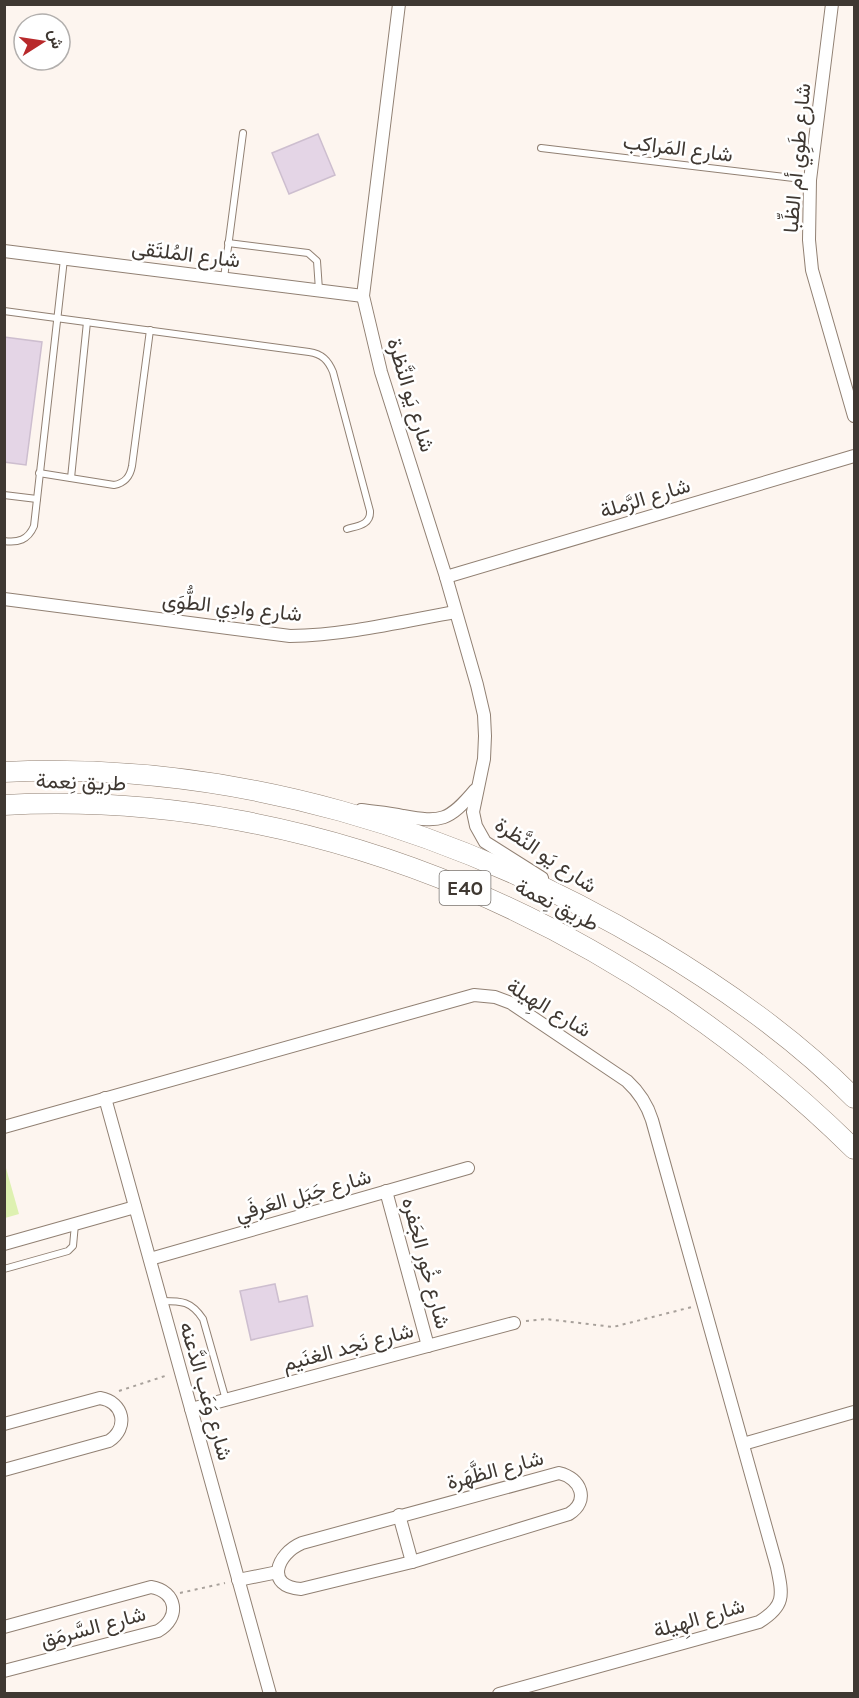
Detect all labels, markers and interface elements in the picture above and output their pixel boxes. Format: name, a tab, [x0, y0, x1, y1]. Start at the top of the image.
north arrow	[12, 12, 72, 72]
text: ش	[45, 28, 67, 50]
street label: شارع طَوِي أم الظِّبا	[775, 82, 820, 234]
street label: شارع المَراكِب	[621, 129, 734, 169]
street label: شارع المُلتَقى	[130, 235, 242, 275]
street label: شارع يَو النَّظرة	[380, 335, 440, 455]
street label: شارع الرَّملة	[597, 473, 694, 525]
street label: شارع وادِي الطُّوَى	[160, 582, 304, 631]
street label: طريق نِعمة	[35, 768, 127, 797]
street label: شارع يَو النَّظرة	[489, 812, 602, 900]
road number: E40	[440, 871, 490, 905]
street label: طريق نِعمة	[511, 874, 603, 937]
street label: شارع الهِيلة	[500, 974, 595, 1047]
street label: شارع جَبَل العَرفَي	[232, 1163, 375, 1231]
street label: شارع خُور الجَفره	[395, 1195, 456, 1332]
street label: شارع نَجد الغنَيم	[280, 1318, 417, 1378]
street label: شارع وَعَب الدَّعنه	[173, 1319, 237, 1464]
street label: شارع الظَّهَرة	[443, 1442, 546, 1496]
street label: شارع الهِيلة	[651, 1594, 749, 1648]
street label: شارع السَّرمَق	[38, 1601, 149, 1654]

